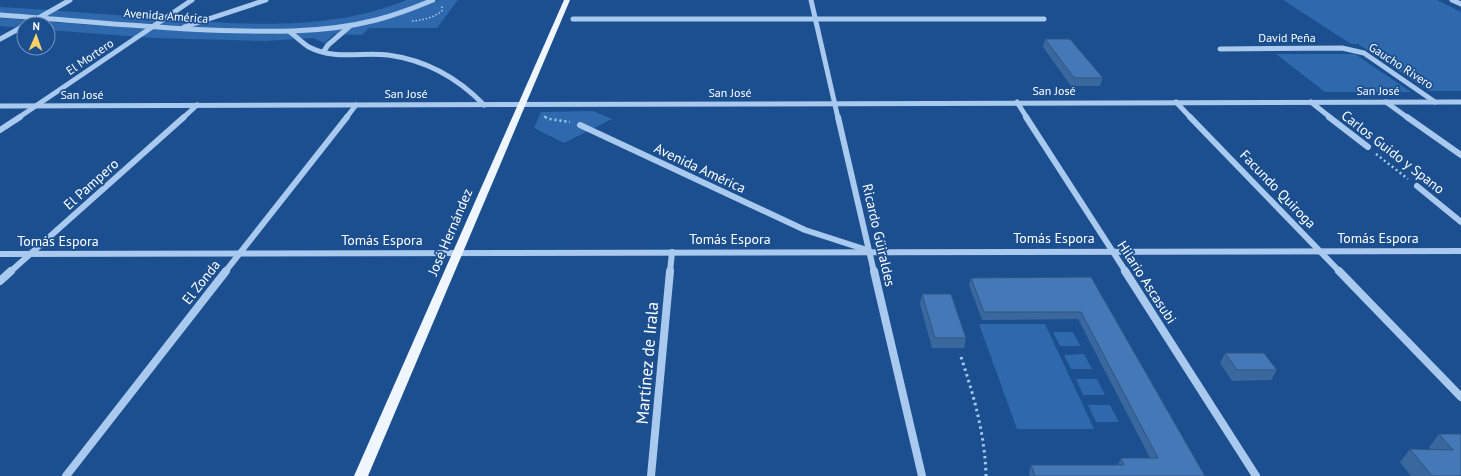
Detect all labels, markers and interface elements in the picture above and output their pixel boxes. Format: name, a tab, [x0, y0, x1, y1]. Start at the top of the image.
street label: Avenida América	[123, 5, 209, 26]
north arrow	[16, 16, 56, 56]
text: N	[32, 19, 40, 33]
street label: David Peña	[1258, 30, 1316, 45]
street label: El Mortero	[63, 35, 116, 78]
street label: Gaucho Rivero	[1366, 39, 1436, 92]
street label: San José	[1032, 83, 1076, 98]
street label: San José	[1356, 83, 1400, 98]
street label: San José	[708, 85, 752, 100]
street label: San José	[384, 86, 428, 101]
street label: San José	[60, 87, 104, 102]
street label: Carlos Guido y Spano	[1338, 106, 1448, 198]
street label: Avenida América	[651, 139, 749, 197]
street label: Facundo Quiroga	[1236, 146, 1320, 232]
street label: El Pampero	[60, 155, 122, 213]
street label: Ricardo Güiraldes	[858, 182, 900, 288]
street label: José Hernández	[423, 186, 476, 279]
street label: Tomás Espora	[1013, 229, 1095, 247]
street label: Tomás Espora	[1337, 229, 1419, 247]
street label: Tomás Espora	[689, 230, 771, 248]
street label: Tomás Espora	[341, 231, 423, 249]
street label: Tomás Espora	[17, 232, 99, 250]
street label: Hilario Ascasubi	[1113, 237, 1181, 327]
street label: El Zonda	[178, 256, 224, 308]
street label: Martínez de Irala	[631, 301, 663, 425]

